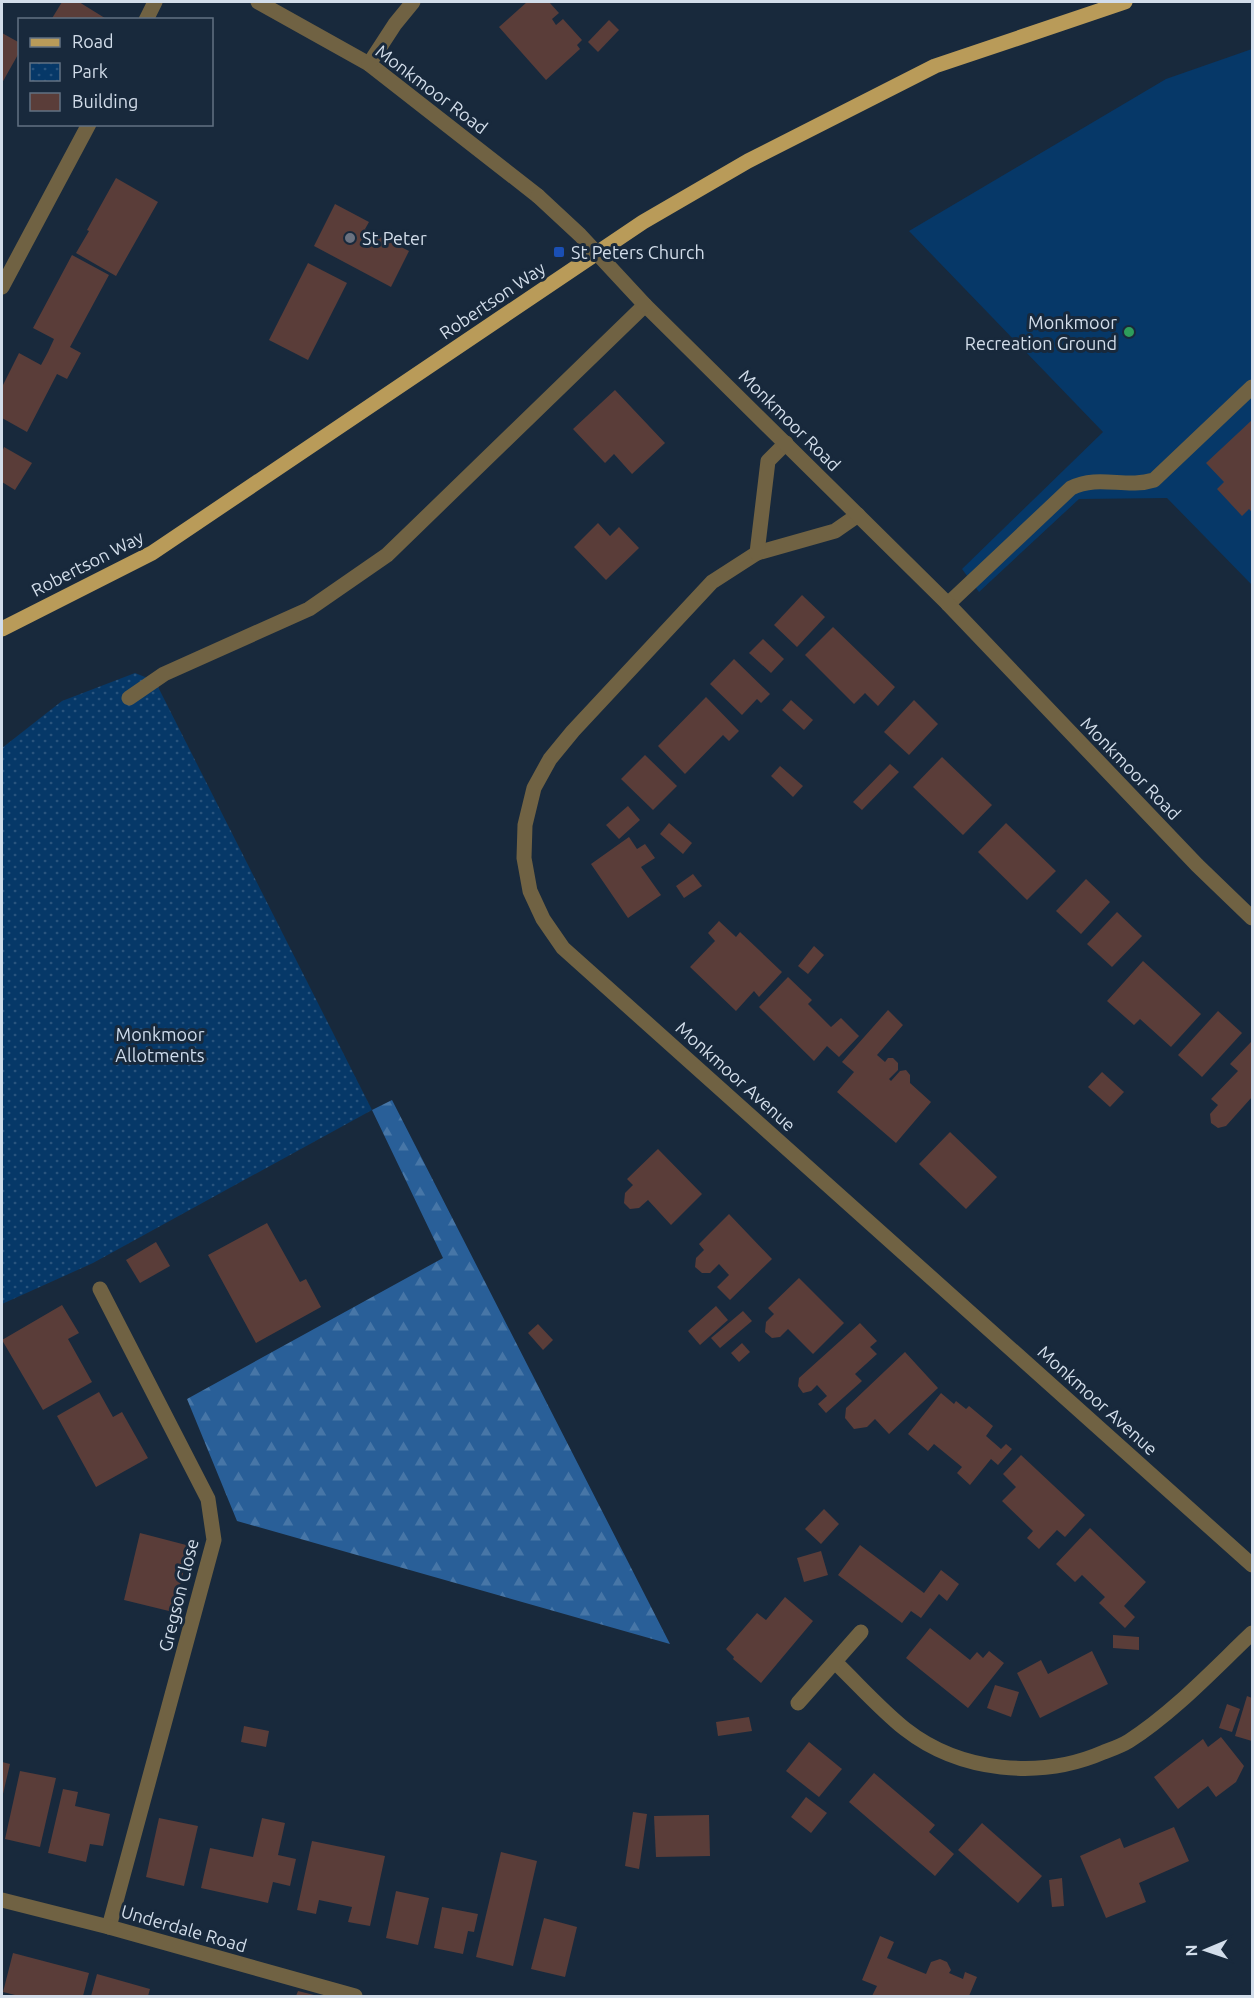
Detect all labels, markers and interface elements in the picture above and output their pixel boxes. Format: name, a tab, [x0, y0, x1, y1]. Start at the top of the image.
legend	[18, 18, 213, 126]
text: Road	[72, 31, 114, 51]
street label: Monkmoor Road	[372, 41, 492, 137]
text: Park	[72, 61, 108, 81]
text: Building	[72, 91, 138, 111]
place label: St Peter	[362, 228, 427, 248]
marker: St Peter	[343, 231, 357, 245]
place label: St Peters Church	[571, 242, 705, 262]
marker: St Peters Church	[552, 245, 566, 259]
street label: Robertson Way	[435, 257, 549, 343]
place label: Monkmoor Recreation Ground	[965, 312, 1117, 353]
marker: Monkmoor Recreation Ground	[1122, 325, 1136, 339]
street label: Monkmoor Road	[735, 365, 845, 475]
street label: Robertson Way	[28, 526, 147, 600]
street label: Monkmoor Road	[1077, 713, 1185, 823]
street label: Monkmoor Avenue	[672, 1017, 800, 1135]
park label: Monkmoor Allotments	[115, 1024, 205, 1065]
street label: Monkmoor Avenue	[1034, 1341, 1162, 1459]
street label: Gregson Close	[154, 1536, 202, 1654]
street label: Underdale Road	[119, 1900, 249, 1956]
north arrow	[1176, 1920, 1236, 1980]
text: N	[1182, 1944, 1200, 1957]

